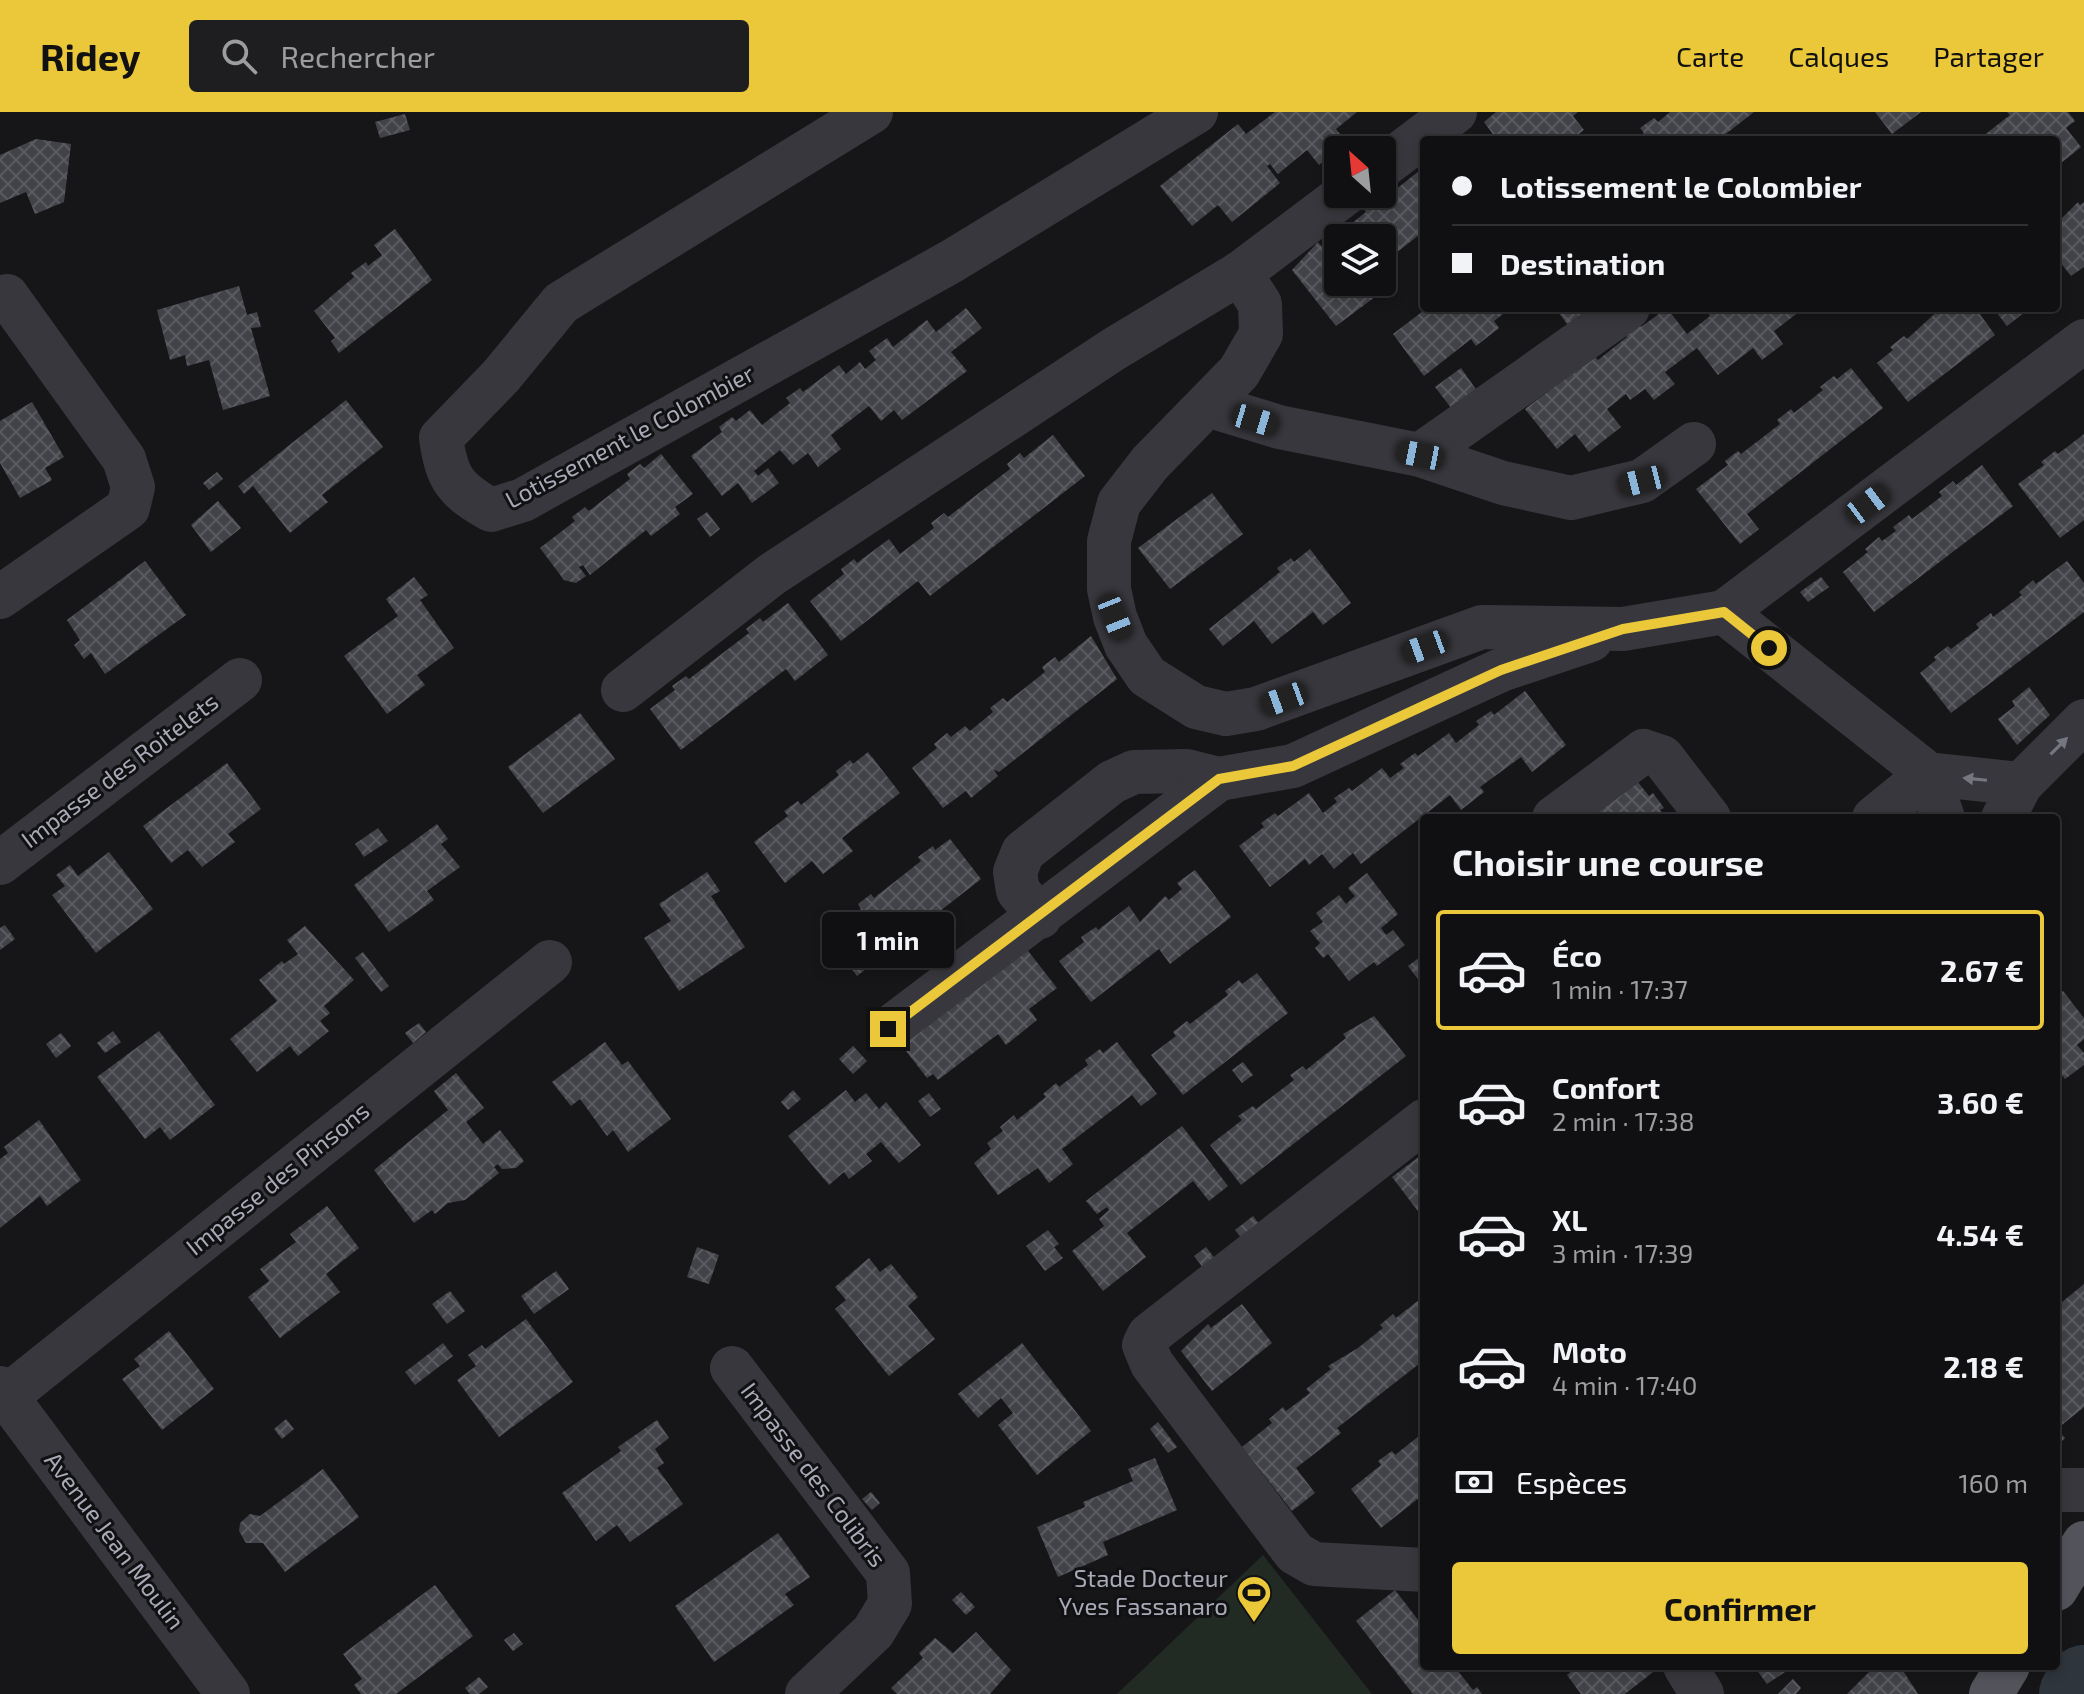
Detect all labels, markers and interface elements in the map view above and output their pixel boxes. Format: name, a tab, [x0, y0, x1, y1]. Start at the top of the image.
search box	[189, 20, 749, 92]
text: Ridey	[40, 33, 141, 79]
icon: search	[217, 34, 261, 78]
text: Rechercher	[281, 38, 435, 74]
text: Carte	[1676, 39, 1744, 73]
text: Calques	[1788, 39, 1889, 73]
text: Partager	[1933, 39, 2044, 73]
north arrow	[1324, 136, 1396, 208]
map controls	[1324, 136, 1396, 296]
text: Lotissement le Colombier	[1500, 168, 1862, 204]
button: layers	[1324, 224, 1396, 296]
text: Destination	[1500, 245, 1665, 281]
street label: Lotissement le Colombier	[500, 358, 759, 514]
car	[1229, 402, 1281, 438]
car	[1394, 439, 1446, 471]
car	[1616, 464, 1668, 498]
car	[1842, 480, 1894, 528]
car	[1095, 590, 1135, 644]
car	[1398, 628, 1452, 666]
route start	[1751, 630, 1787, 666]
car	[1257, 680, 1311, 718]
street label: Impasse des Roitelets	[15, 686, 223, 853]
one-way arrow	[2049, 737, 2068, 756]
one-way arrow	[1962, 772, 1987, 785]
text: Choisir une course	[1452, 840, 1764, 883]
callout: 1 min	[822, 913, 954, 969]
text: 1 min	[857, 924, 919, 955]
icon: car	[1456, 934, 1528, 1006]
text: Éco	[1552, 937, 1602, 973]
text: 2.67 €	[1940, 952, 2024, 988]
text: 1 min · 17:37	[1552, 973, 1688, 1004]
route end	[870, 1011, 906, 1047]
icon: car	[1456, 1066, 1528, 1138]
text: Confort	[1552, 1069, 1660, 1105]
text: 3.60 €	[1937, 1084, 2024, 1120]
street label: Impasse des Pinsons	[180, 1095, 374, 1261]
text: 2 min · 17:38	[1552, 1105, 1695, 1136]
icon: car	[1456, 1198, 1528, 1270]
text: XL	[1552, 1201, 1587, 1237]
text: 4.54 €	[1936, 1216, 2024, 1252]
text: 3 min · 17:39	[1552, 1237, 1693, 1268]
icon: car	[1456, 1330, 1528, 1402]
text: Moto	[1552, 1333, 1627, 1369]
text: 2.18 €	[1943, 1348, 2024, 1384]
text: 4 min · 17:40	[1552, 1369, 1697, 1400]
street label: Impasse des Colibris	[735, 1376, 893, 1572]
street label: Avenue Jean Moulin	[39, 1446, 191, 1634]
icon: cash	[1452, 1460, 1496, 1504]
text: Espèces	[1516, 1464, 1627, 1500]
text: 160 m	[1959, 1467, 2028, 1498]
button: Confirmer	[1452, 1562, 2028, 1654]
place label: Stade Docteur Yves Fassanaro	[1059, 1563, 1228, 1620]
sports icon: Stade Docteur Yves Fassanaro	[1235, 1574, 1273, 1624]

